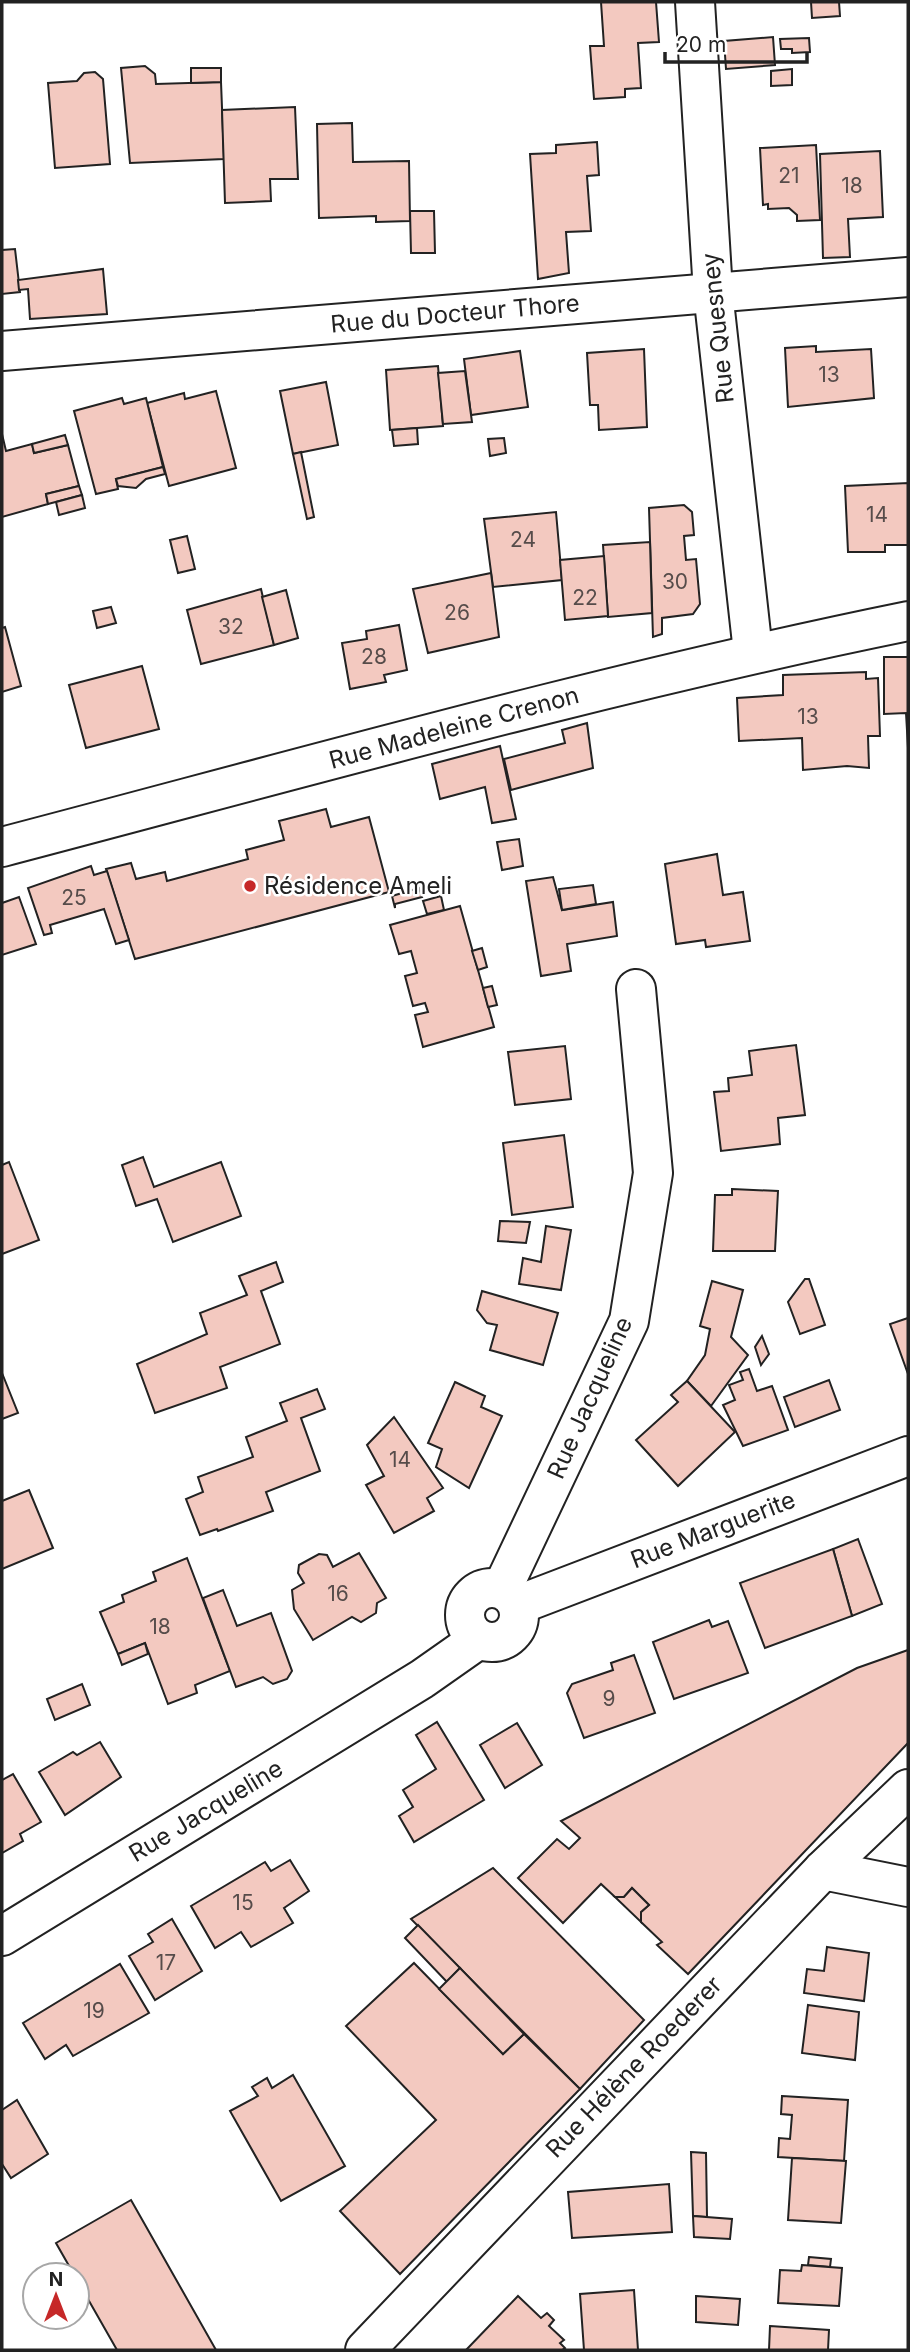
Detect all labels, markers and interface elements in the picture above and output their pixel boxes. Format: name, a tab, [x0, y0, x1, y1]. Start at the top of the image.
scale bar	[665, 21, 807, 65]
text: 20 m	[676, 32, 726, 57]
house number: 21	[778, 163, 800, 188]
house number: 18	[841, 173, 863, 198]
street label: Rue Quesney	[695, 252, 740, 405]
street label: Rue du Docteur Thore	[329, 288, 581, 339]
house number: 13	[818, 362, 840, 387]
house number: 14	[866, 502, 888, 527]
house number: 24	[510, 527, 536, 552]
house number: 30	[662, 569, 688, 594]
house number: 22	[572, 585, 598, 610]
house number: 26	[444, 600, 470, 625]
house number: 32	[218, 614, 244, 639]
house number: 28	[361, 644, 387, 669]
street label: Rue Madeleine Crenon	[326, 680, 582, 775]
house number: 13	[797, 704, 819, 729]
place label: Résidence Ameli	[264, 871, 452, 900]
marker: Résidence Ameli	[242, 878, 258, 894]
house number: 25	[61, 885, 87, 910]
street label: Rue Jacqueline	[541, 1312, 638, 1483]
house number: 14	[389, 1447, 411, 1472]
street label: Rue Marguerite	[626, 1485, 799, 1574]
house number: 16	[327, 1581, 349, 1606]
house number: 18	[149, 1614, 171, 1639]
house number: 9	[602, 1686, 616, 1711]
street label: Rue Jacqueline	[124, 1753, 288, 1868]
house number: 15	[232, 1890, 254, 1915]
house number: 17	[156, 1950, 176, 1975]
street label: Rue Hélène Roederer	[540, 1970, 728, 2163]
house number: 19	[83, 1998, 105, 2023]
north arrow	[21, 2261, 91, 2331]
text: N	[49, 2268, 63, 2291]

